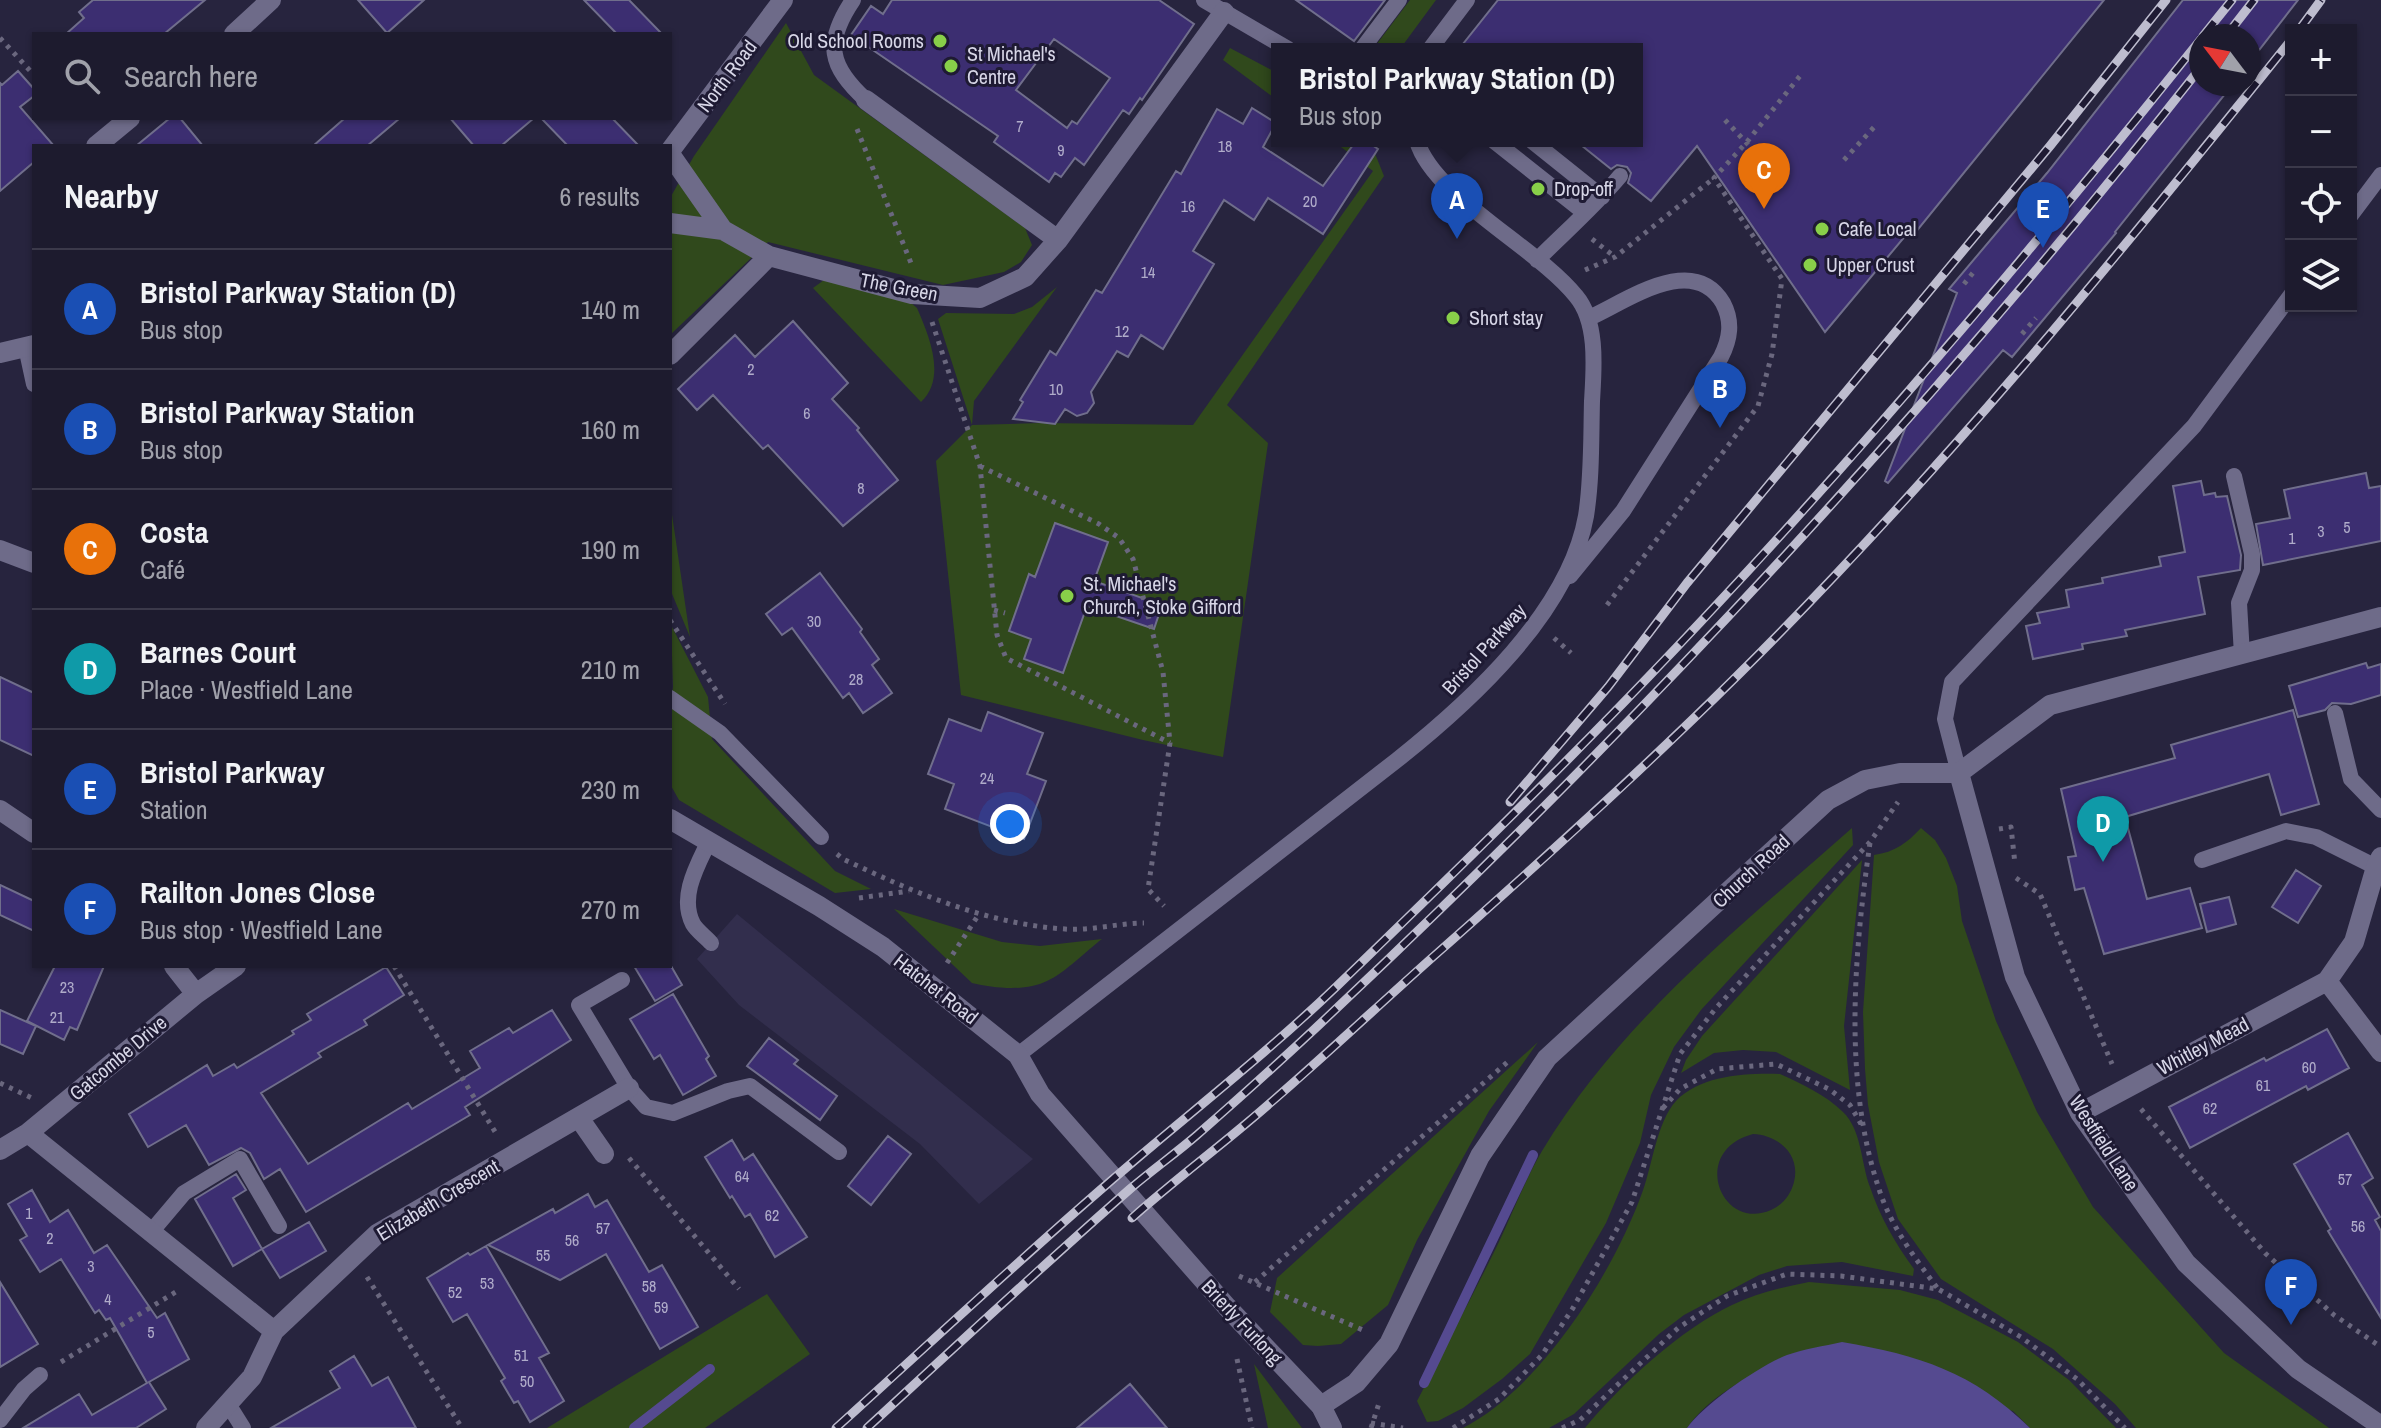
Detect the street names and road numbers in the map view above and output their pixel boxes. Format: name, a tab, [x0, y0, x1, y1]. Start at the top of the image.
street label: North Road	[691, 34, 763, 117]
street label: The Green	[858, 266, 940, 307]
street label: Bristol Parkway	[1435, 597, 1532, 700]
street label: Church Road	[1706, 828, 1795, 913]
street label: Hatchet Road	[888, 947, 984, 1030]
street label: Gatcombe Drive	[63, 1009, 172, 1106]
street label: Whitley Mead	[2152, 1010, 2253, 1081]
street label: Westfield Lane	[2063, 1090, 2145, 1196]
street label: Elizabeth Crescent	[371, 1152, 504, 1247]
street label: Brierly Furlong	[1196, 1273, 1289, 1370]

